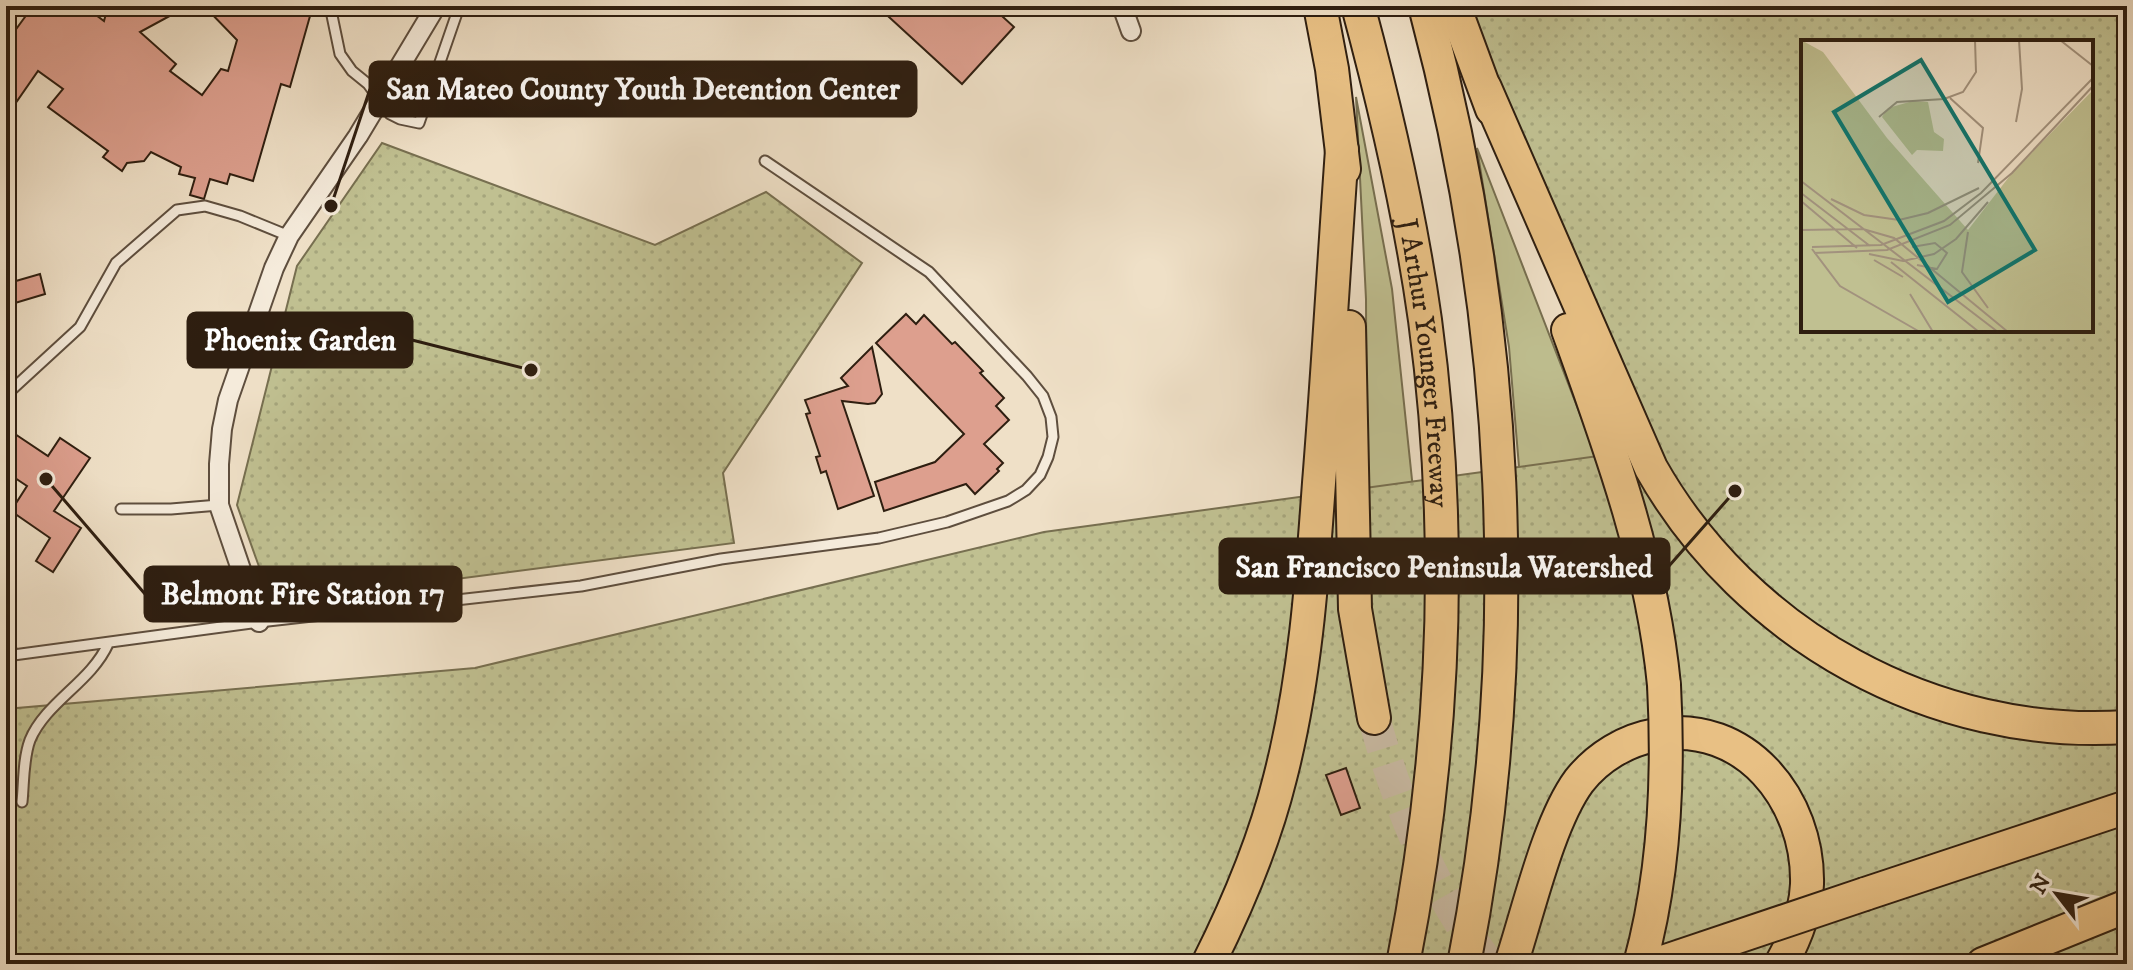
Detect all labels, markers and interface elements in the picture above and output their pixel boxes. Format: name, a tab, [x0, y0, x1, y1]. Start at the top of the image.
inset map	[1801, 40, 2093, 332]
callout: San Mateo County Youth Detention Center	[370, 62, 916, 116]
text: San Mateo County Youth Detention Center	[386, 72, 901, 109]
street label: J Arthur Younger Freeway	[1389, 213, 1457, 509]
callout: Phoenix Garden	[188, 313, 412, 367]
text: Phoenix Garden	[204, 323, 397, 360]
callout: San Francisco Peninsula Watershed	[1220, 539, 1669, 593]
text: San Francisco Peninsula Watershed	[1235, 550, 1654, 587]
callout: Belmont Fire Station 17	[145, 567, 461, 621]
text: Belmont Fire Station 17	[161, 577, 445, 614]
north arrow	[2017, 854, 2097, 934]
text: N	[2025, 870, 2057, 899]

